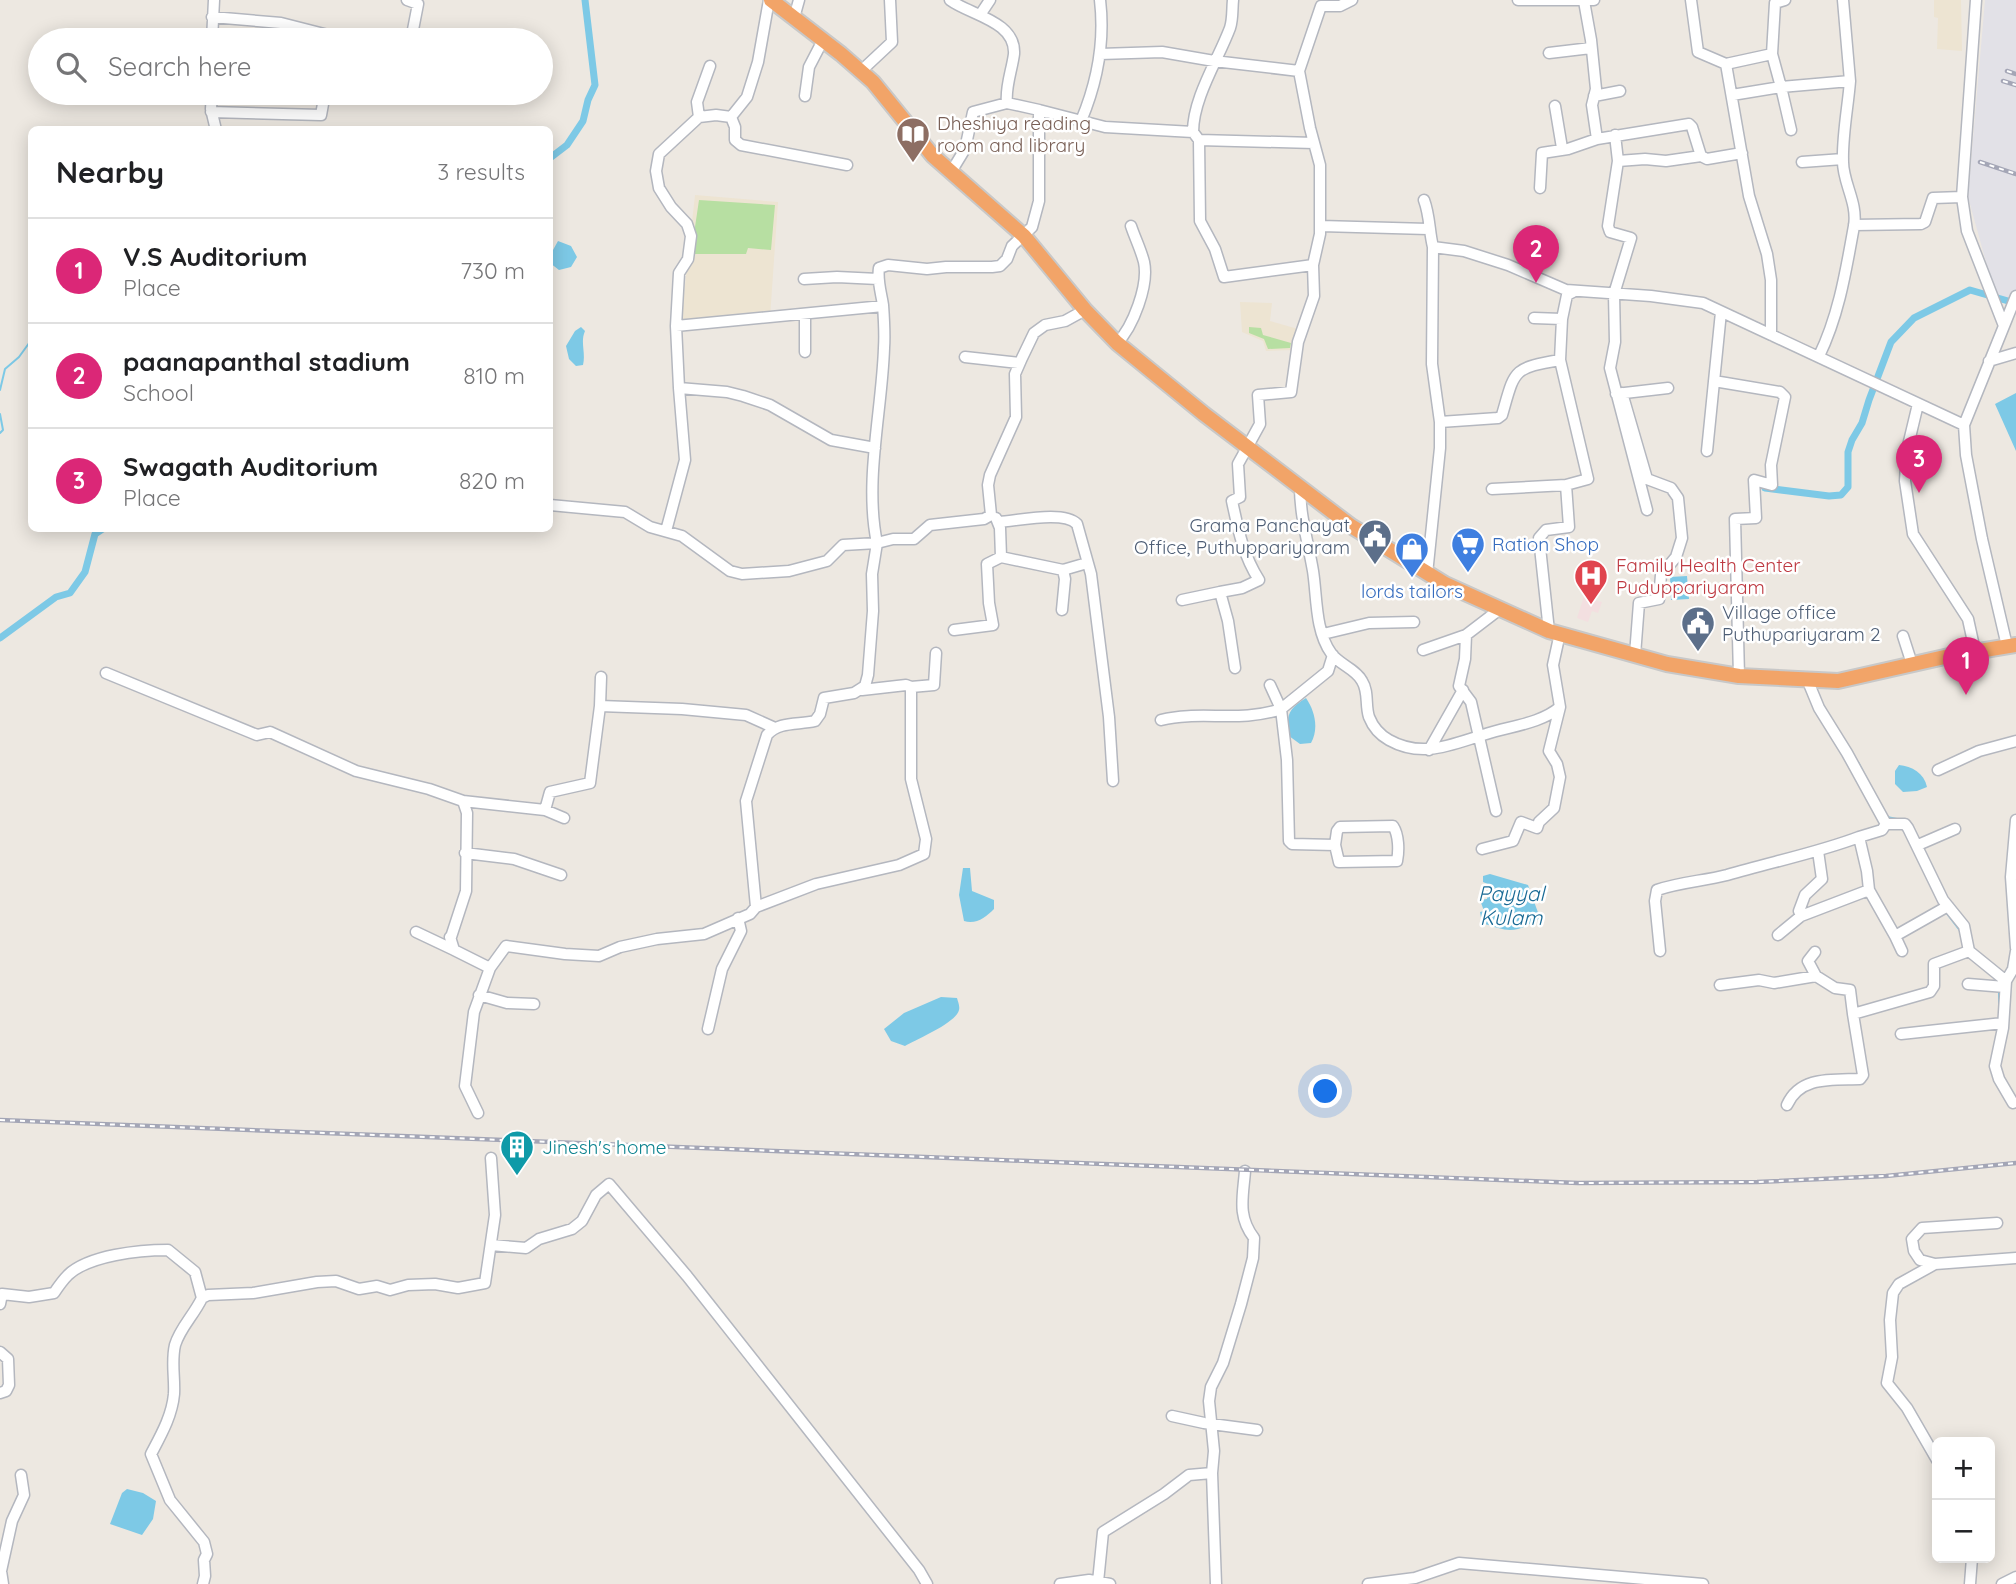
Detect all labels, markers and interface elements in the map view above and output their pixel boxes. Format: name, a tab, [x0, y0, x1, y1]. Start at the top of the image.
search box	[28, 28, 553, 105]
icon: search	[52, 48, 90, 86]
text: Search here	[108, 50, 252, 83]
place label: Dheshiya reading room and library	[937, 111, 1091, 157]
library icon: Dheshiya reading room and library	[894, 115, 932, 164]
text: Nearby	[56, 153, 164, 191]
text: 3 results	[437, 157, 525, 186]
pin: 2	[1513, 225, 1559, 283]
text: V.S Auditorium	[123, 240, 307, 273]
text: 1	[75, 256, 83, 285]
text: 730 m	[460, 256, 525, 285]
text: Place	[123, 273, 181, 302]
text: paanapanthal stadium	[123, 345, 410, 378]
text: 2	[72, 361, 86, 390]
text: 810 m	[463, 361, 525, 390]
text: School	[123, 378, 194, 407]
pin: 3	[1896, 435, 1942, 493]
text: Swagath Auditorium	[123, 450, 378, 483]
text: 3	[73, 466, 85, 495]
text: 820 m	[459, 466, 525, 495]
text: Place	[123, 483, 181, 512]
place label: Grama Panchayat Office, Puthuppariyaram	[1134, 513, 1350, 559]
public building icon: Grama Panchayat Office, Puthuppariyaram	[1356, 517, 1394, 566]
supermarket icon: Ration Shop	[1449, 525, 1487, 574]
shop icon: lords tailors	[1393, 530, 1431, 579]
place label: Ration Shop	[1492, 532, 1599, 556]
place label: Family Health Center Puduppariyaram	[1616, 553, 1801, 599]
hospital icon: Family Health Center Puduppariyaram	[1572, 557, 1610, 606]
place label: lords tailors	[1361, 579, 1463, 603]
place label: Village office Puthupariyaram 2	[1722, 600, 1880, 646]
public building icon: Village office Puthupariyaram 2	[1679, 604, 1717, 653]
pin: 1	[1943, 637, 1989, 695]
water label: Payyal Kulam	[1478, 880, 1546, 930]
your location	[1308, 1074, 1342, 1108]
building icon: Jinesh's home	[498, 1128, 536, 1177]
place label: Jinesh's home	[542, 1135, 666, 1159]
map controls	[1932, 1437, 1995, 1563]
button: +	[1932, 1437, 1995, 1500]
button: −	[1932, 1500, 1995, 1563]

